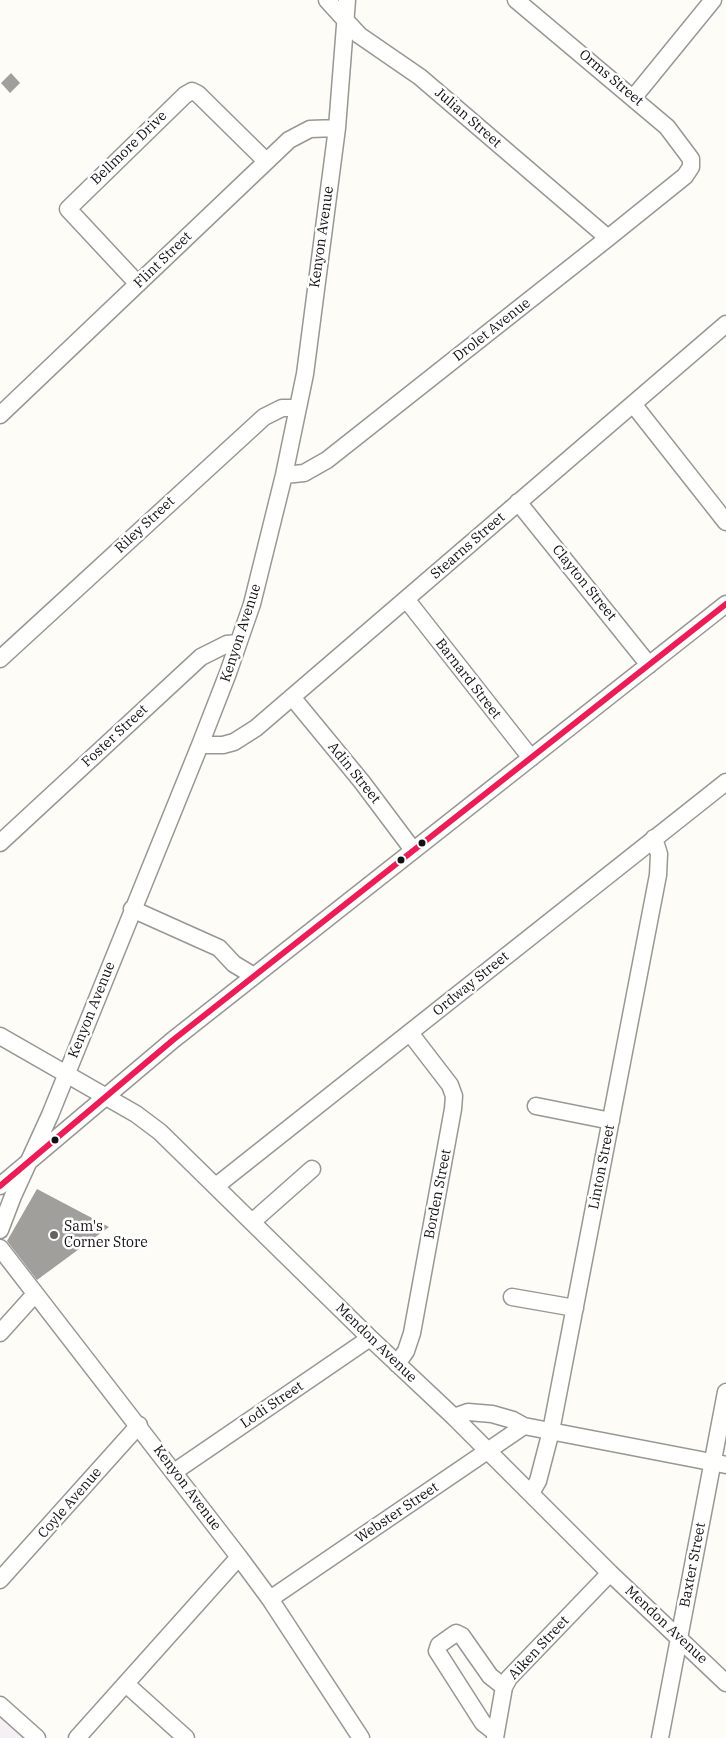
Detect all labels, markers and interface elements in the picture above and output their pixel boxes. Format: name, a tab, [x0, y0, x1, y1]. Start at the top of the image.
street label: Orms Street	[575, 46, 647, 110]
street label: Julian Street	[431, 85, 505, 151]
street label: Bellmore Drive	[88, 108, 170, 188]
street label: Kenyon Avenue	[307, 185, 337, 289]
street label: Flint Street	[131, 228, 195, 292]
street label: Drolet Avenue	[450, 295, 534, 365]
street label: Riley Street	[112, 493, 178, 557]
street label: Stearns Street	[427, 509, 509, 583]
street label: Clayton Street	[548, 542, 620, 624]
street label: Kenyon Avenue	[217, 582, 265, 684]
street label: Barnard Street	[431, 636, 505, 722]
street label: Foster Street	[79, 701, 151, 771]
street label: Adin Street	[324, 739, 384, 807]
unlabelled marker	[417, 838, 427, 848]
unlabelled marker	[396, 855, 406, 865]
street label: Ordway Street	[430, 948, 512, 1020]
street label: Kenyon Avenue	[65, 959, 119, 1061]
street label: Linton Street	[586, 1123, 618, 1211]
unlabelled marker	[50, 1135, 60, 1145]
street label: Borden Street	[421, 1148, 455, 1240]
place label: Sam's Corner Store	[64, 1219, 148, 1252]
marker: Sam's Corner Store	[48, 1229, 60, 1241]
street label: Mendon Avenue	[332, 1300, 420, 1386]
street label: Lodi Street	[238, 1378, 306, 1432]
street label: Kenyon Avenue	[149, 1442, 225, 1534]
street label: Coyle Avenue	[35, 1464, 105, 1542]
street label: Webster Street	[352, 1479, 442, 1547]
street label: Baxter Street	[677, 1521, 709, 1609]
street label: Mendon Avenue	[621, 1583, 711, 1667]
street label: Aiken Street	[505, 1613, 573, 1683]

